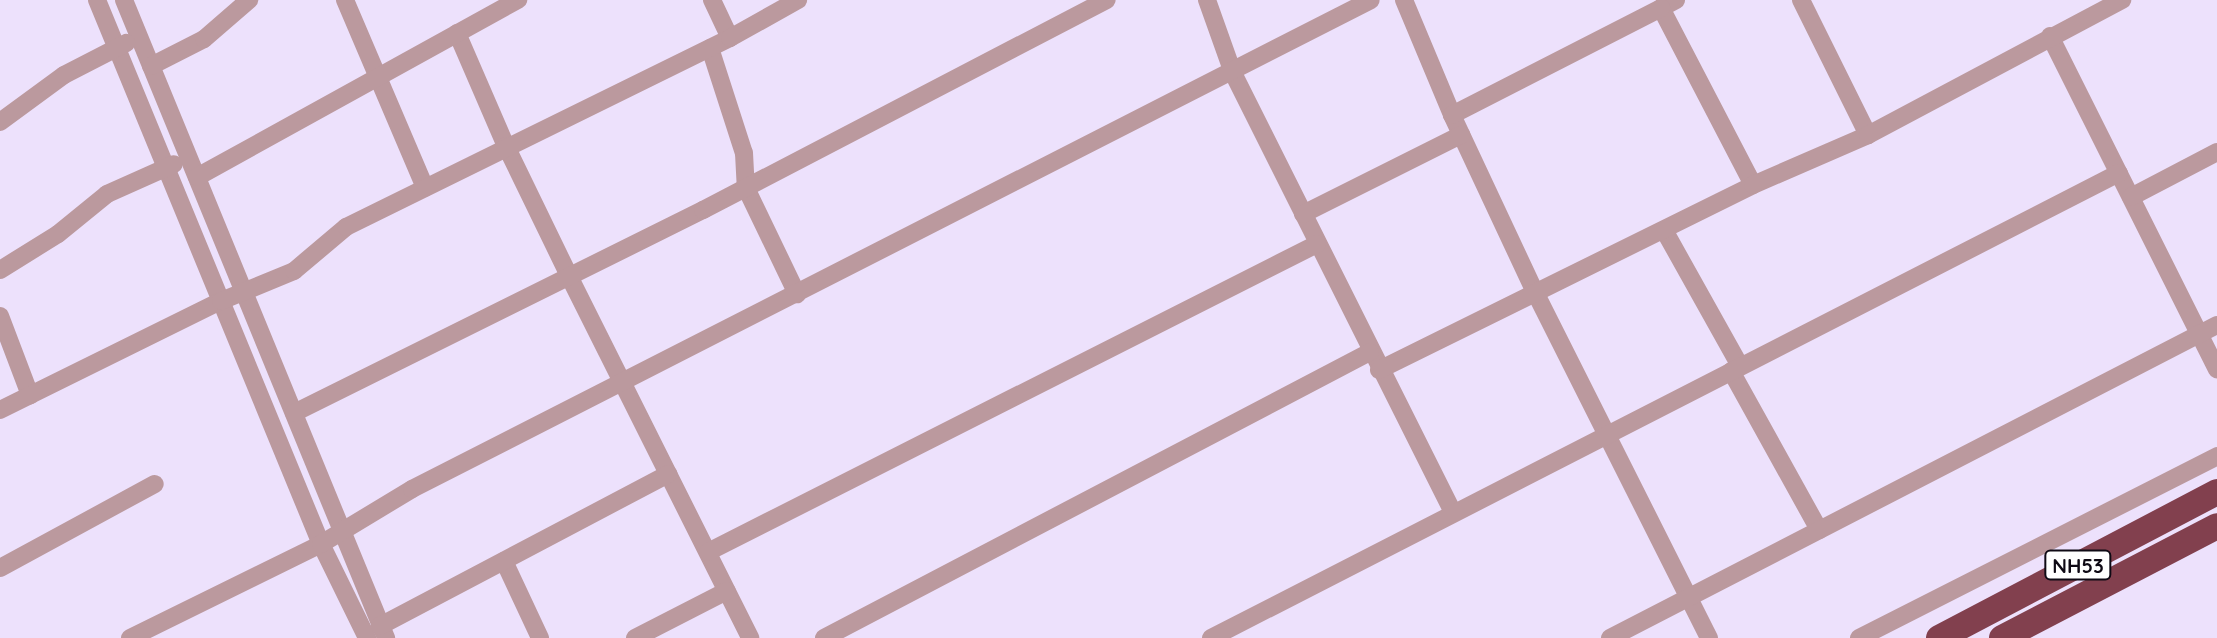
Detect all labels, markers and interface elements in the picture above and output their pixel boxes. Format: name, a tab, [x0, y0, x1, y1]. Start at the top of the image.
road number: NH53	[2044, 549, 2112, 581]

